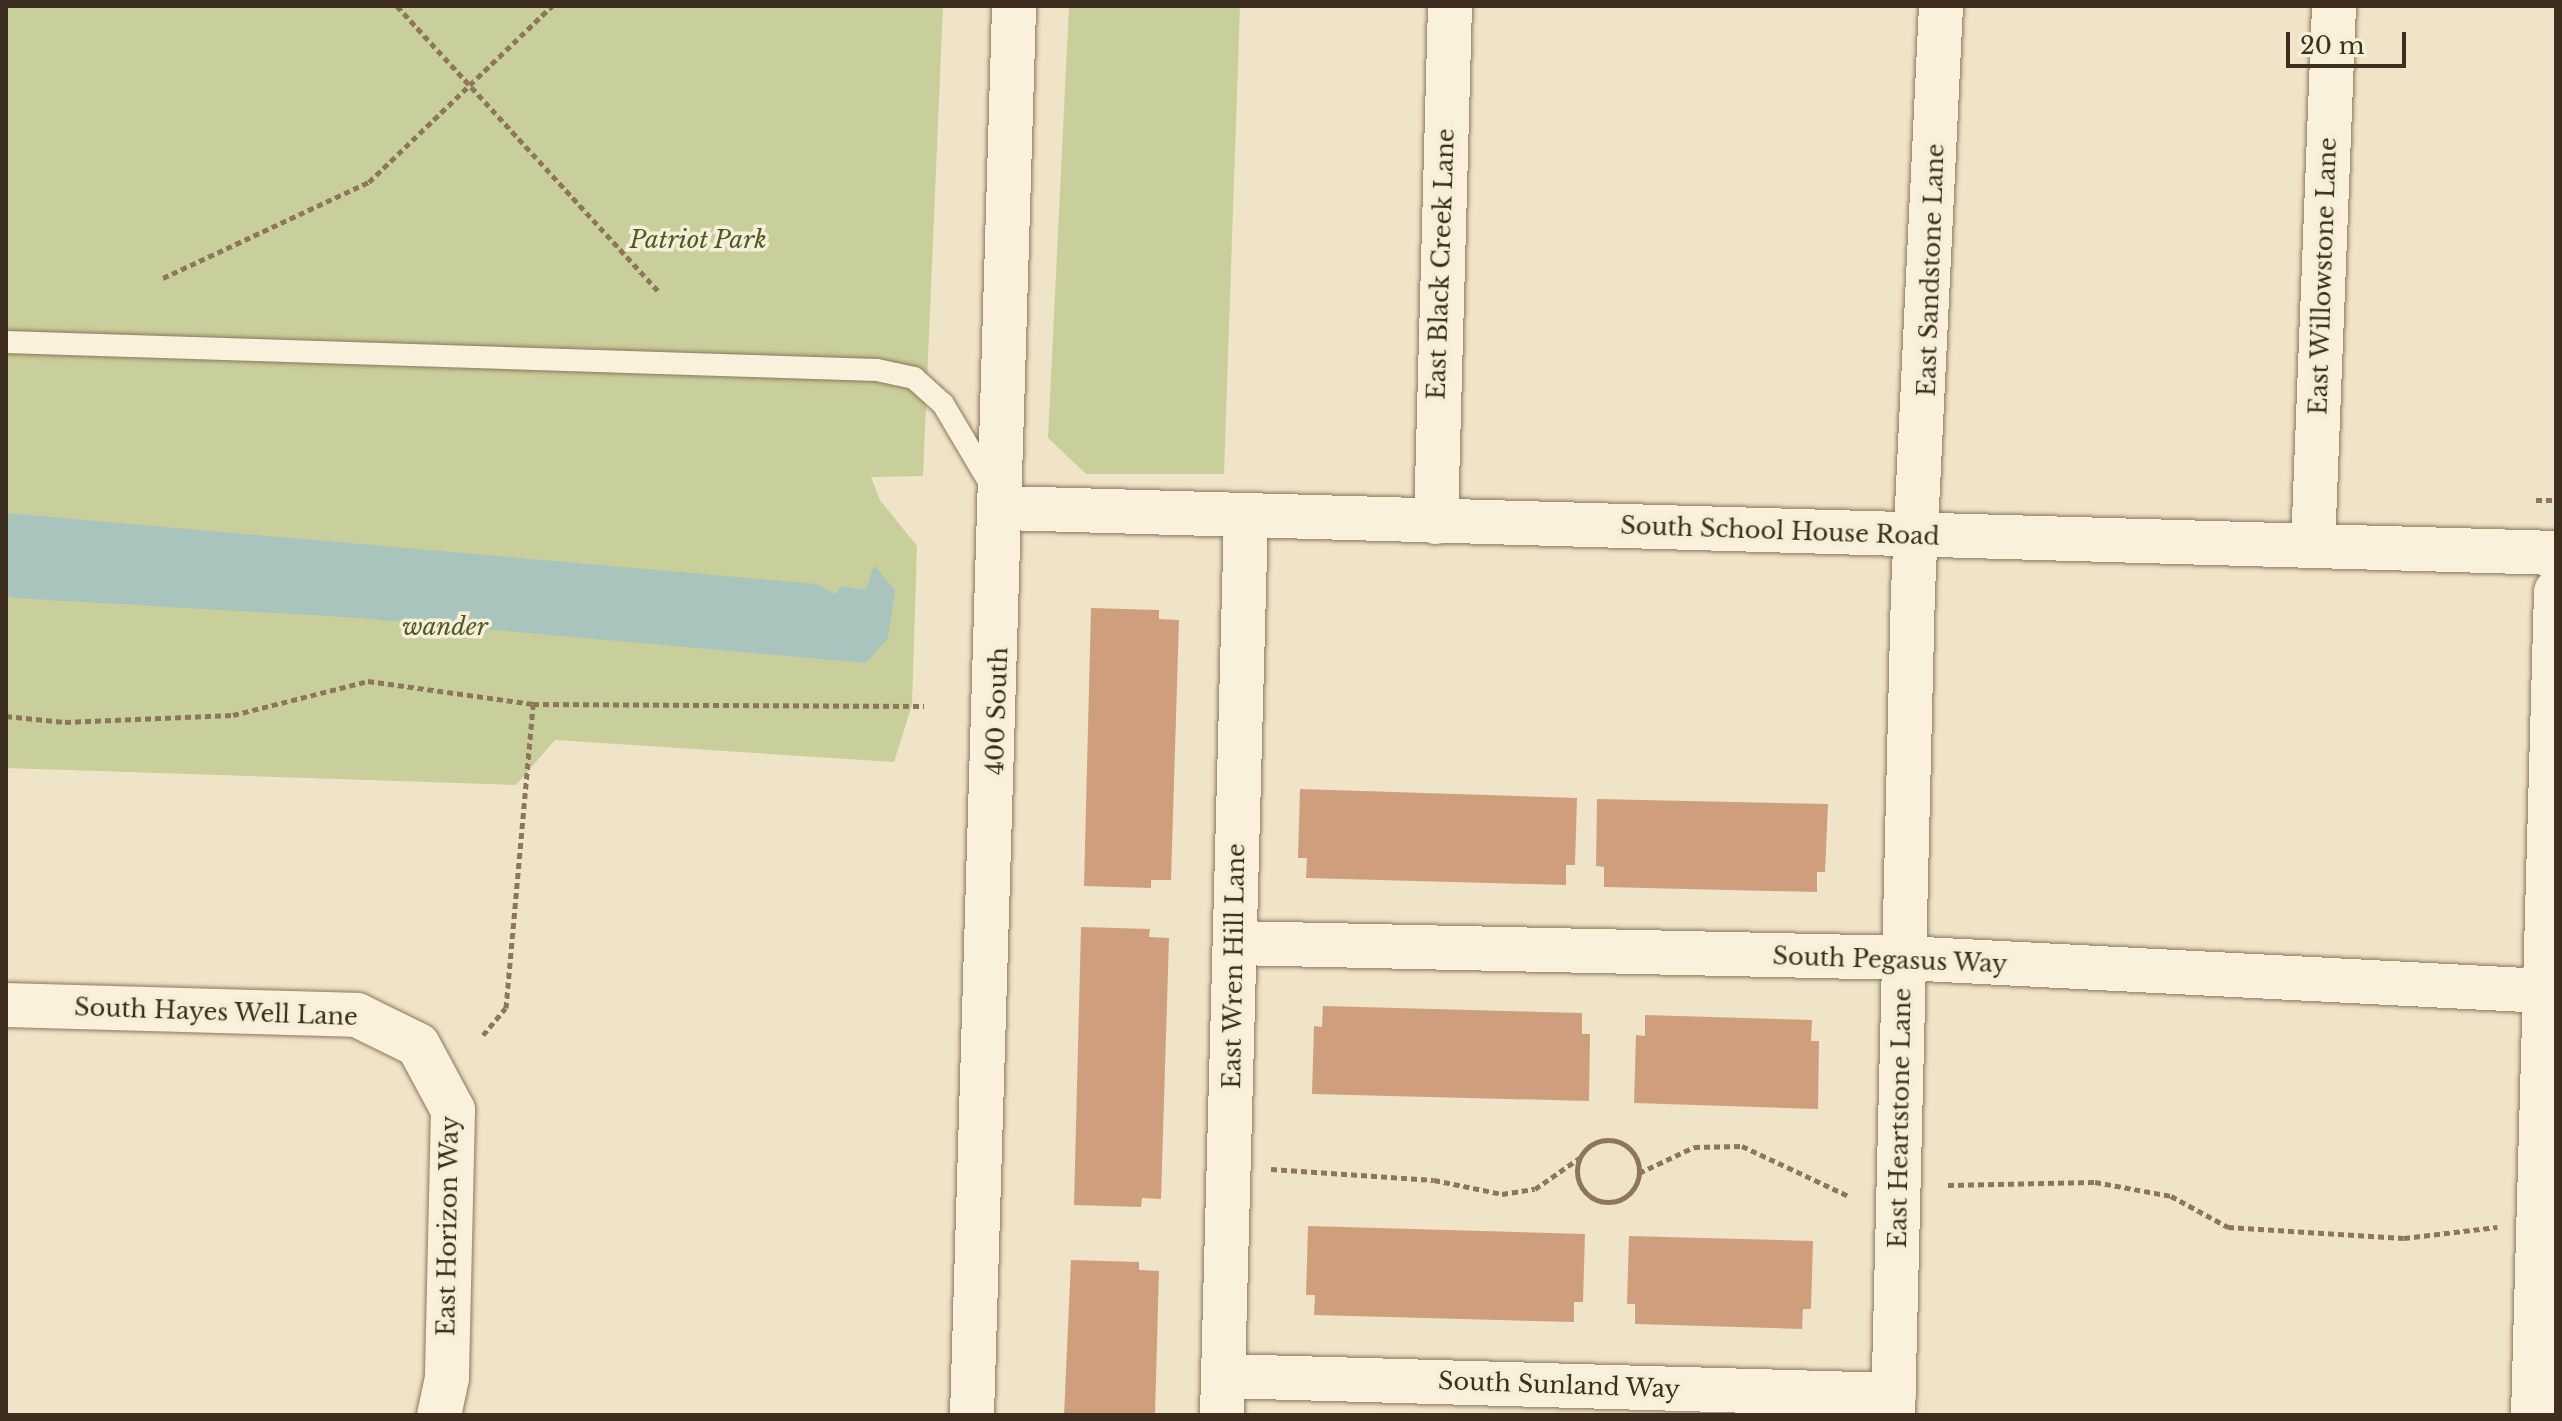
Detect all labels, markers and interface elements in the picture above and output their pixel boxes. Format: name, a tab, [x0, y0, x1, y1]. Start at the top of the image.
scale bar	[2290, 16, 2410, 66]
text: 20 m	[2300, 31, 2365, 60]
street label: East Black Creek Lane	[1422, 127, 1460, 401]
street label: East Willowstone Lane	[2304, 136, 2342, 416]
street label: East Sandstone Lane	[1912, 143, 1950, 397]
park label: Patriot Park	[629, 226, 767, 254]
street label: South School House Road	[1620, 511, 1940, 551]
park label: wander	[402, 613, 488, 641]
street label: 400 South	[980, 647, 1014, 775]
street label: East Wren Hill Lane	[1217, 842, 1251, 1090]
street label: South Pegasus Way	[1772, 941, 2008, 979]
street label: East Heartstone Lane	[1883, 987, 1917, 1249]
street label: South Hayes Well Lane	[73, 993, 359, 1031]
street label: East Horizon Way	[432, 1115, 464, 1337]
street label: South Sunland Way	[1437, 1366, 1681, 1404]

